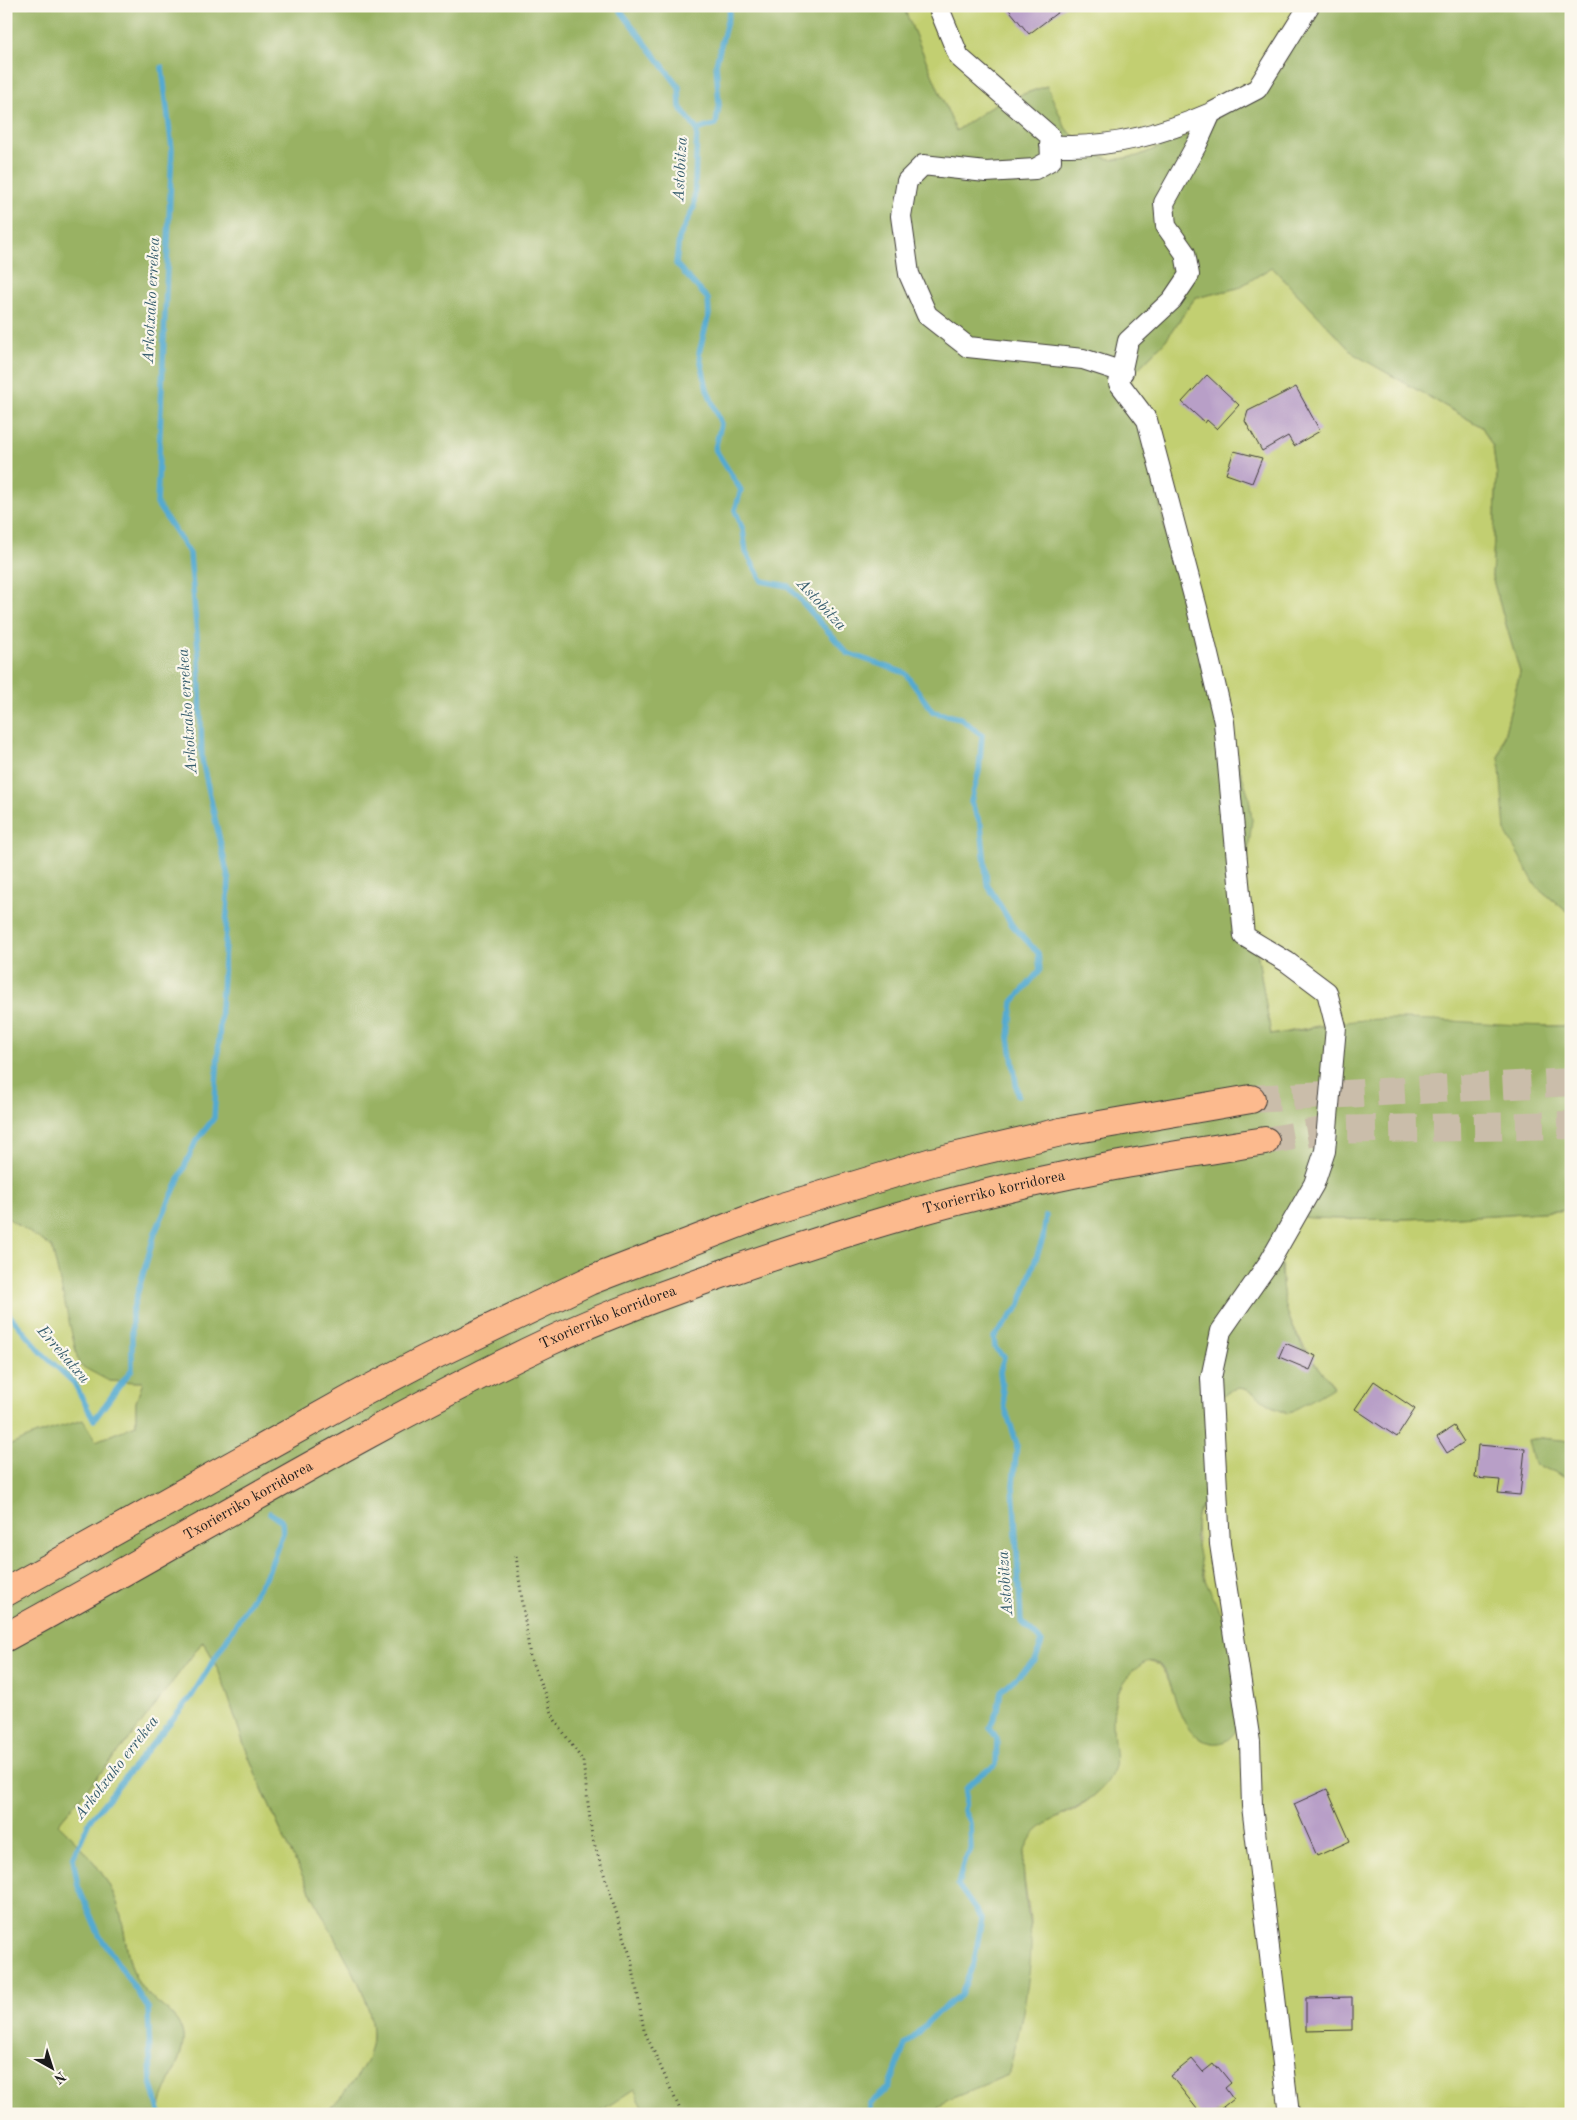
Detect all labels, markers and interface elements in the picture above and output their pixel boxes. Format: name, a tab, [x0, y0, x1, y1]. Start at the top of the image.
water label: Astobitza	[671, 136, 691, 203]
water label: Arkotxako errekea	[141, 236, 163, 364]
water label: Astobitza	[792, 575, 849, 634]
water label: Arkotxako errekea	[176, 647, 200, 775]
street label: Txorierriko korridorea	[921, 1168, 1067, 1217]
street label: Txorierriko korridorea	[537, 1283, 679, 1352]
water label: Errekatxu	[33, 1322, 92, 1387]
street label: Txorierriko korridorea	[181, 1458, 316, 1543]
water label: Astobitza	[996, 1550, 1016, 1617]
water label: Arkotxako errekea	[71, 1713, 162, 1823]
north arrow	[28, 2042, 78, 2092]
text: N	[51, 2069, 68, 2086]

